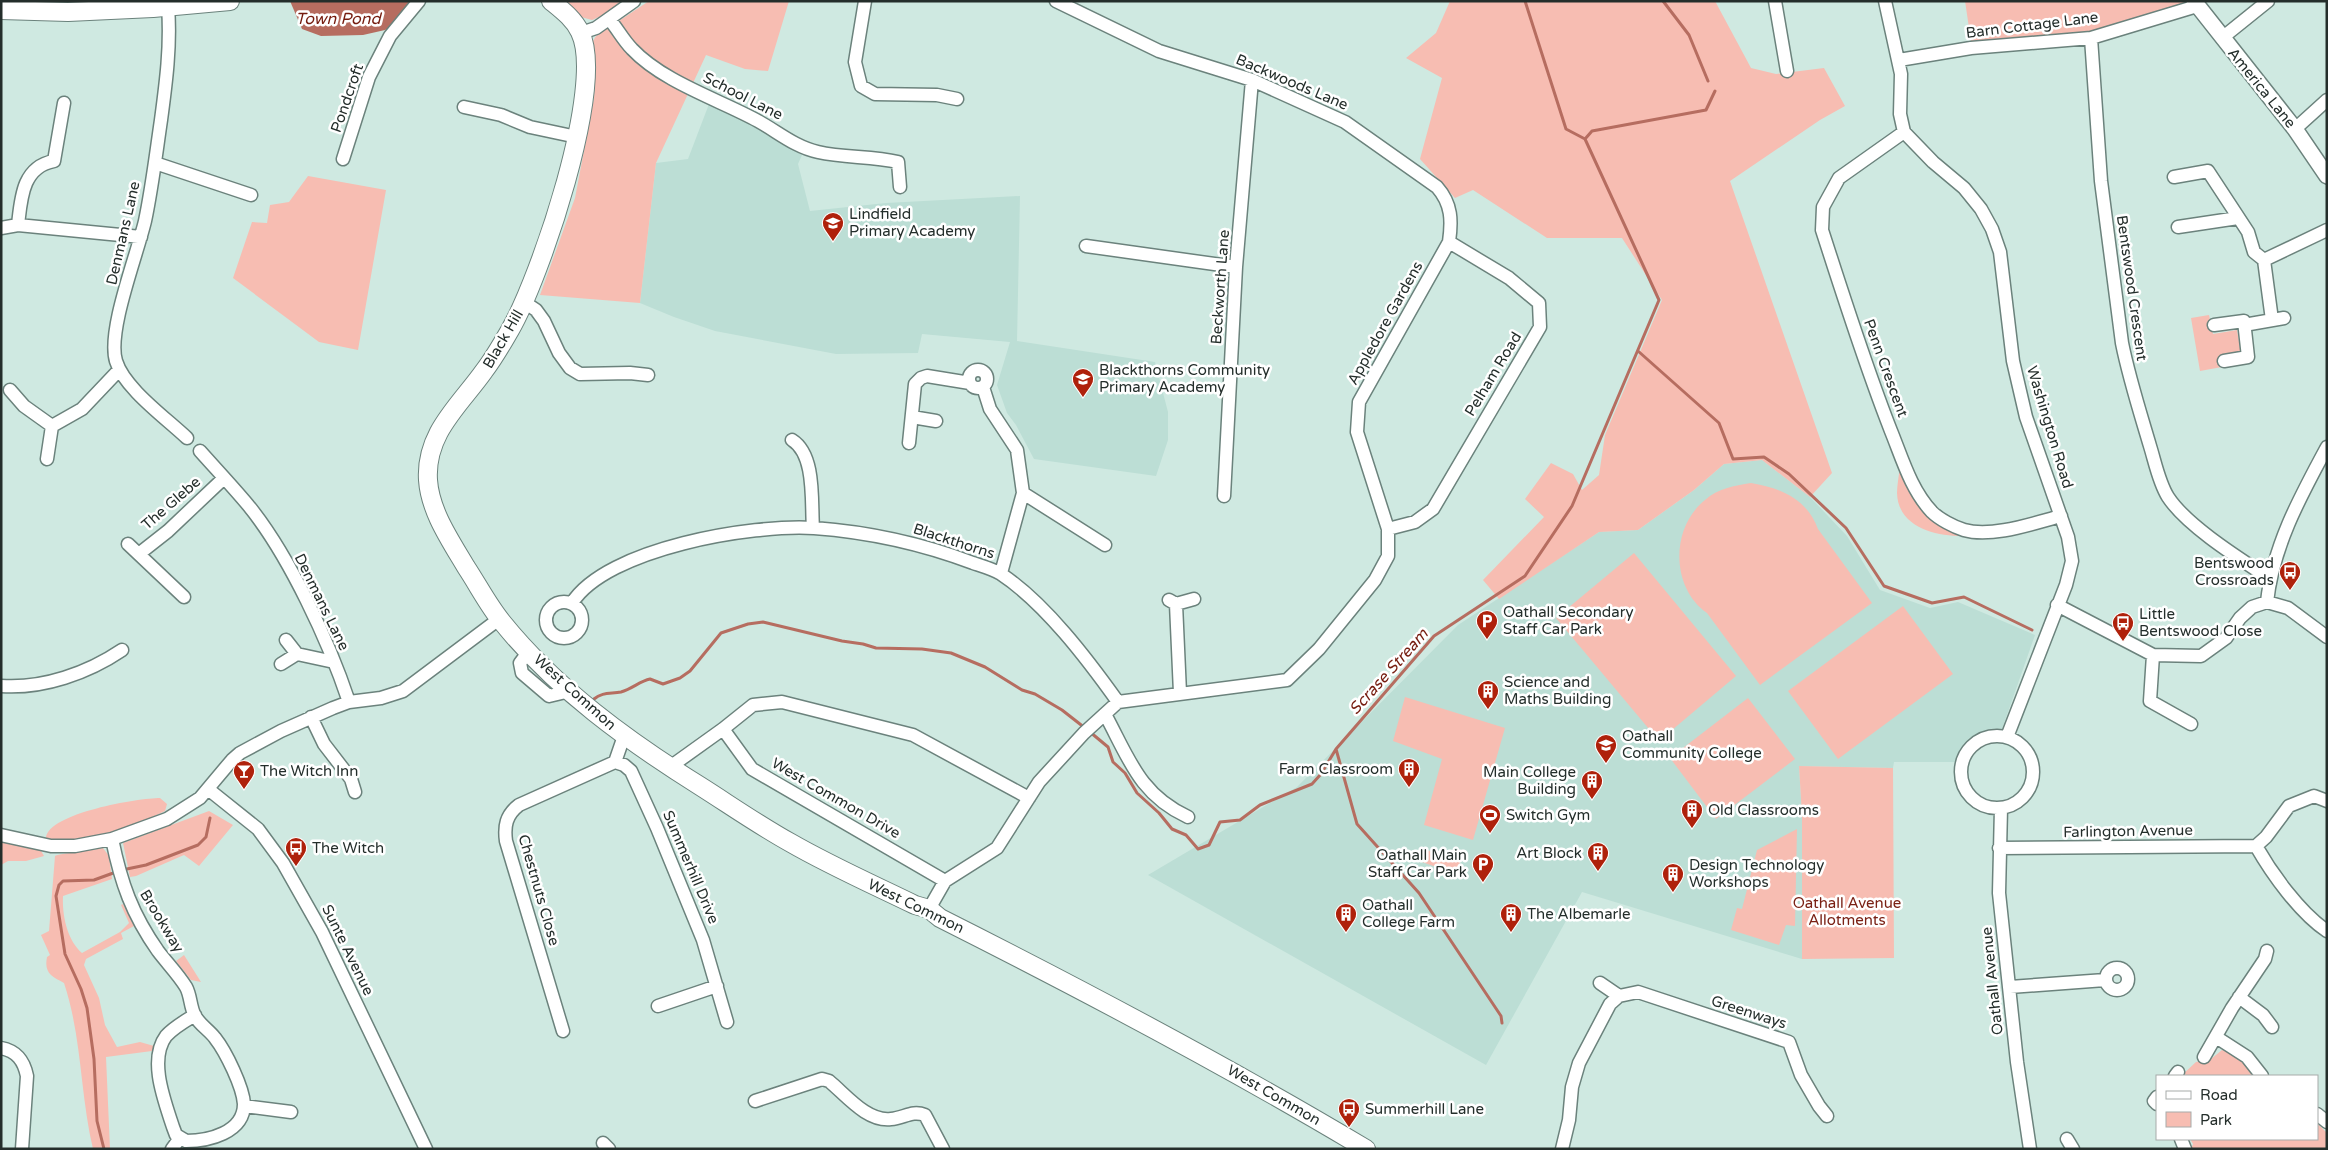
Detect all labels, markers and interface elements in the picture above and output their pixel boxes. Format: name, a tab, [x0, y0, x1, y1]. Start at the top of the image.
street label: Barn Cottage Lane	[1965, 8, 2099, 42]
water label: Town Pond	[295, 9, 382, 29]
street label: America Lane	[2224, 44, 2300, 132]
street label: Backwoods Lane	[1233, 50, 1351, 114]
street label: Pondcroft	[327, 61, 367, 135]
street label: School Lane	[700, 68, 786, 124]
street label: Denmans Lane	[102, 179, 144, 287]
place label: Lindfield Primary Academy	[849, 205, 975, 240]
school or university icon: Lindfield Primary Academy	[821, 211, 845, 242]
street label: Bentswood Crescent	[2113, 214, 2151, 362]
street label: Beckworth Lane	[1207, 229, 1233, 345]
street label: Appledore Gardens	[1344, 258, 1426, 388]
street label: Black Hill	[479, 306, 527, 372]
street label: Penn Crescent	[1860, 316, 1912, 420]
street label: Pelham Road	[1461, 329, 1525, 419]
place label: Blackthorns Community Primary Academy	[1099, 361, 1270, 396]
street label: Washington Road	[2023, 364, 2077, 490]
school or university icon: Blackthorns Community Primary Academy	[1071, 367, 1095, 398]
street label: The Glebe	[138, 473, 204, 533]
street label: Blackthorns	[911, 519, 997, 563]
street label: Denmans Lane	[291, 551, 353, 653]
place label: Bentswood Crossroads	[2194, 554, 2274, 589]
bus stop icon: Bentswood Crossroads	[2278, 560, 2302, 591]
place label: Oathall Secondary Staff Car Park	[1503, 603, 1634, 638]
place label: Little Bentswood Close	[2139, 605, 2262, 640]
parking icon: Oathall Secondary Staff Car Park	[1475, 609, 1499, 640]
bus stop icon: Little Bentswood Close	[2111, 611, 2135, 642]
water label: Scrase Stream	[1345, 624, 1433, 719]
street label: West Common	[530, 650, 620, 734]
place label: Science and Maths Building	[1504, 673, 1611, 708]
building icon: Science and Maths Building	[1476, 679, 1500, 710]
place label: Oathall Community College	[1622, 727, 1762, 762]
school or university icon: Oathall Community College	[1594, 733, 1618, 764]
street label: West Common Drive	[768, 754, 904, 842]
building icon: Farm Classroom	[1397, 757, 1421, 788]
bar icon: The Witch Inn	[232, 759, 256, 790]
place label: Farm Classroom	[1279, 760, 1393, 778]
place label: The Witch Inn	[260, 762, 358, 780]
place label: Main College Building	[1483, 763, 1576, 798]
building icon: Main College Building	[1580, 769, 1604, 800]
building icon: Old Classrooms	[1680, 798, 1704, 829]
place label: Old Classrooms	[1708, 801, 1819, 819]
sports icon: Switch Gym	[1478, 803, 1502, 834]
place label: Switch Gym	[1506, 806, 1590, 824]
street label: Summerhill Drive	[659, 808, 723, 926]
street label: Farlington Avenue	[2063, 821, 2193, 841]
street label: Chestnuts Close	[515, 832, 563, 948]
bus stop icon: The Witch	[284, 836, 308, 867]
place label: The Witch	[312, 839, 384, 857]
building icon: Art Block	[1586, 841, 1610, 872]
place label: Art Block	[1516, 844, 1582, 862]
place label: Oathall Main Staff Car Park	[1368, 846, 1467, 881]
parking icon: Oathall Main Staff Car Park	[1471, 852, 1495, 883]
place label: Design Technology Workshops	[1689, 856, 1824, 891]
building icon: Design Technology Workshops	[1661, 862, 1685, 893]
street label: West Common	[865, 875, 967, 937]
street label: Brookway	[136, 886, 188, 956]
park label: Oathall Avenue Allotments	[1793, 894, 1901, 929]
place label: Oathall College Farm	[1362, 896, 1455, 931]
street label: Sunte Avenue	[318, 902, 378, 998]
building icon: Oathall College Farm	[1334, 902, 1358, 933]
building icon: The Albemarle	[1499, 902, 1523, 933]
place label: The Albemarle	[1527, 905, 1631, 923]
street label: Oathall Avenue	[1977, 926, 2007, 1036]
street label: Greenways	[1709, 991, 1789, 1033]
street label: West Common	[1224, 1061, 1324, 1129]
legend	[2156, 1075, 2318, 1140]
text: Road	[2200, 1086, 2238, 1104]
bus stop icon: Summerhill Lane	[1337, 1097, 1361, 1128]
place label: Summerhill Lane	[1365, 1100, 1484, 1118]
text: Park	[2200, 1111, 2232, 1129]

